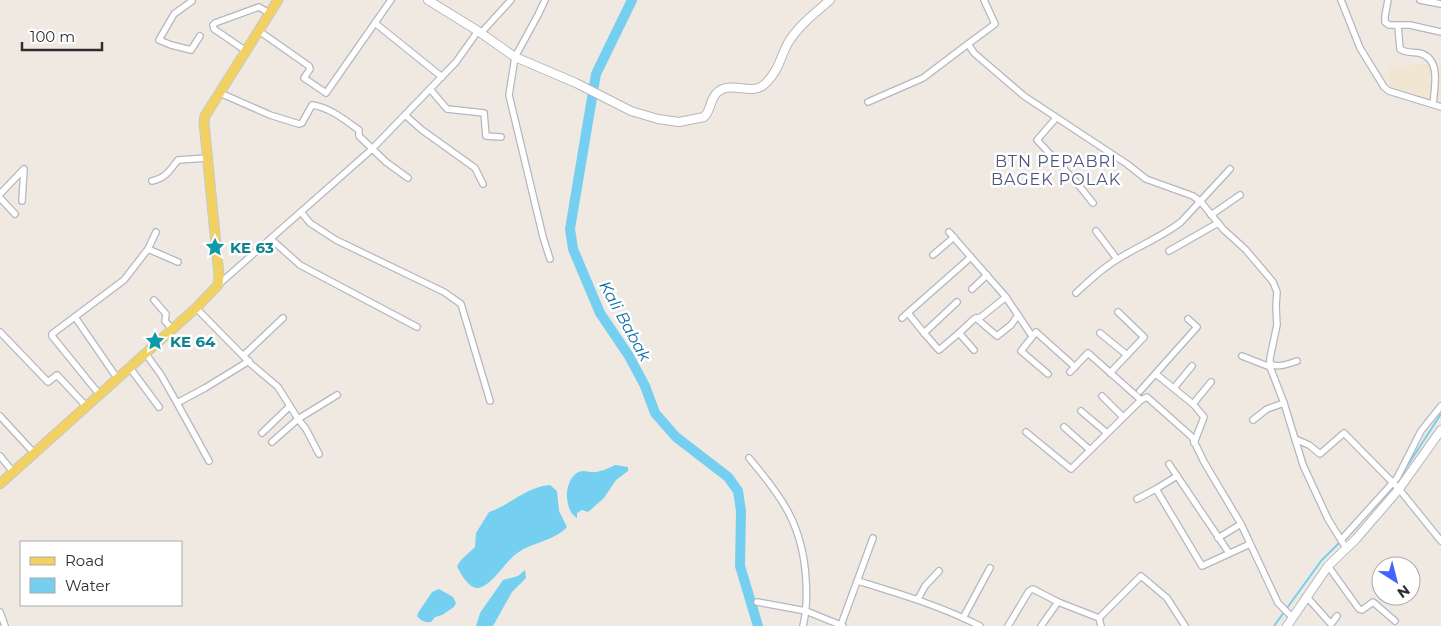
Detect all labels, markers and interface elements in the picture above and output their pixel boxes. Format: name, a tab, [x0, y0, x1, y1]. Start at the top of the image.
scale bar	[22, 20, 102, 52]
text: 100 m	[30, 27, 75, 46]
district label: BTN PEPABRI BAGEK POLAK	[991, 152, 1121, 189]
place icon: KE 63	[204, 236, 226, 258]
place label: KE 63	[230, 238, 274, 257]
water label: Kali Babak	[595, 278, 656, 366]
place icon: KE 64	[144, 330, 166, 352]
place label: KE 64	[170, 332, 216, 351]
legend	[20, 541, 182, 606]
text: Road	[65, 551, 104, 570]
north arrow	[1371, 556, 1421, 606]
text: Water	[65, 576, 111, 595]
text: N	[1394, 581, 1414, 602]

